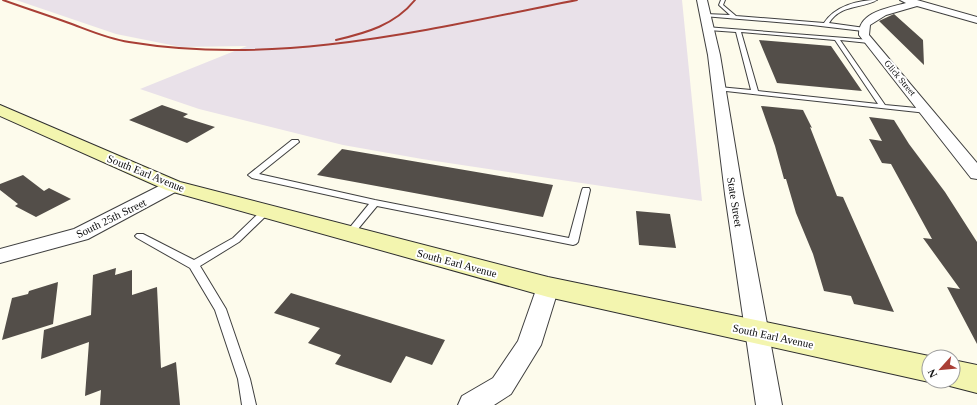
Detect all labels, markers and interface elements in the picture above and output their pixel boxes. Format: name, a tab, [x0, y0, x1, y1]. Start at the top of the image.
street label: Glick Street	[882, 58, 918, 98]
street label: South Earl Avenue	[106, 152, 187, 194]
street label: State Street	[725, 176, 745, 228]
street label: South 25th Street	[74, 196, 148, 240]
street label: South Earl Avenue	[416, 247, 498, 279]
street label: South Earl Avenue	[732, 322, 815, 350]
north arrow	[921, 349, 961, 389]
text: N	[925, 367, 939, 380]

